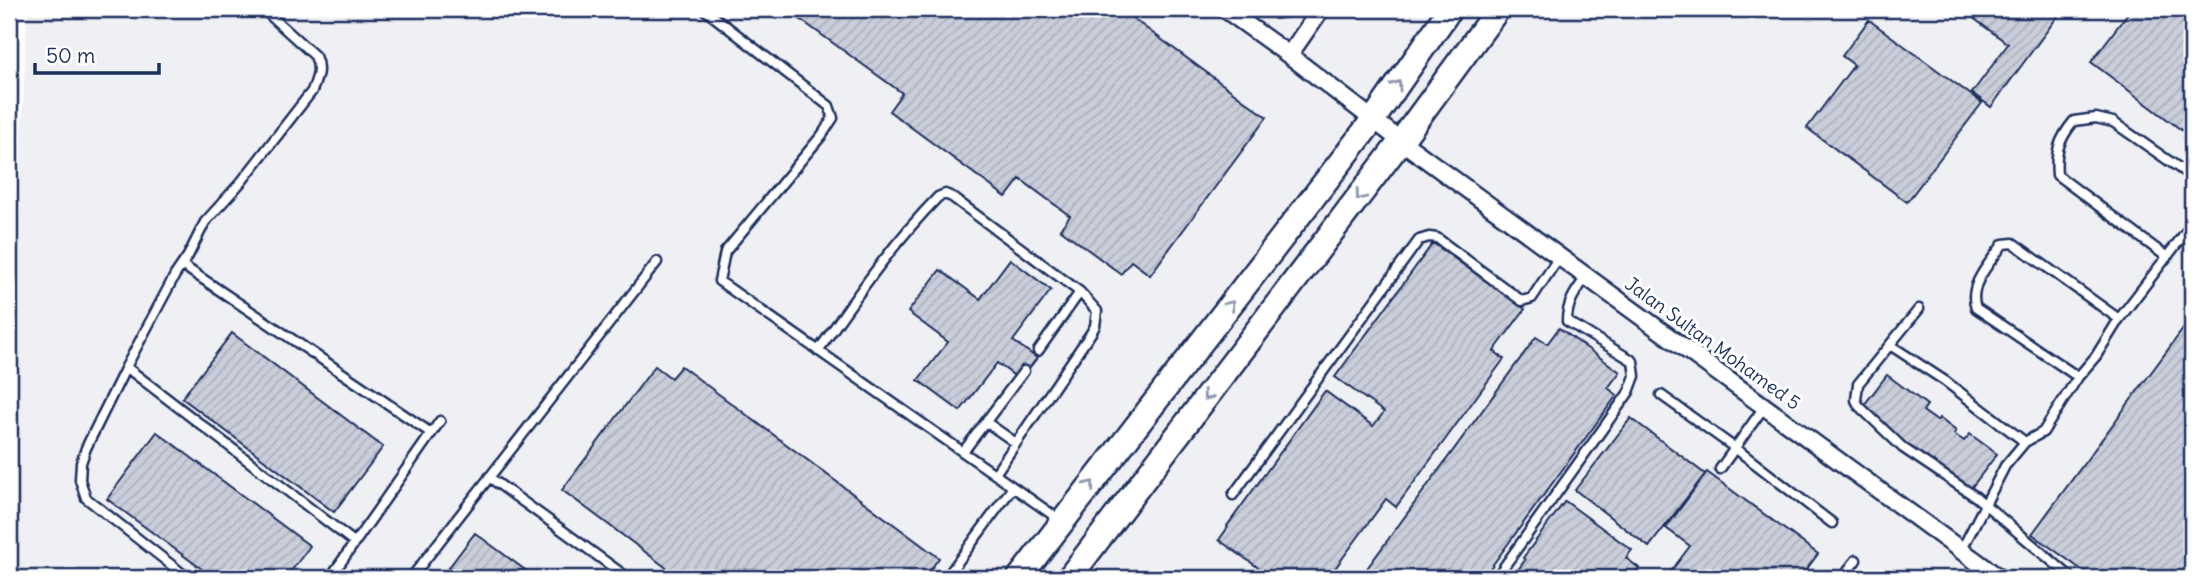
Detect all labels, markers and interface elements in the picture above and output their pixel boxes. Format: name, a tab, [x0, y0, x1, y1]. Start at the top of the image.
scale bar	[35, 32, 159, 76]
text: 50 m	[46, 42, 95, 69]
one-way arrow	[1389, 80, 1401, 93]
one-way arrow	[1356, 188, 1369, 200]
street label: Jalan Sultan Mohamed 5	[1621, 271, 1805, 415]
one-way arrow	[1221, 301, 1234, 313]
one-way arrow	[1203, 388, 1216, 401]
one-way arrow	[1082, 480, 1095, 493]

